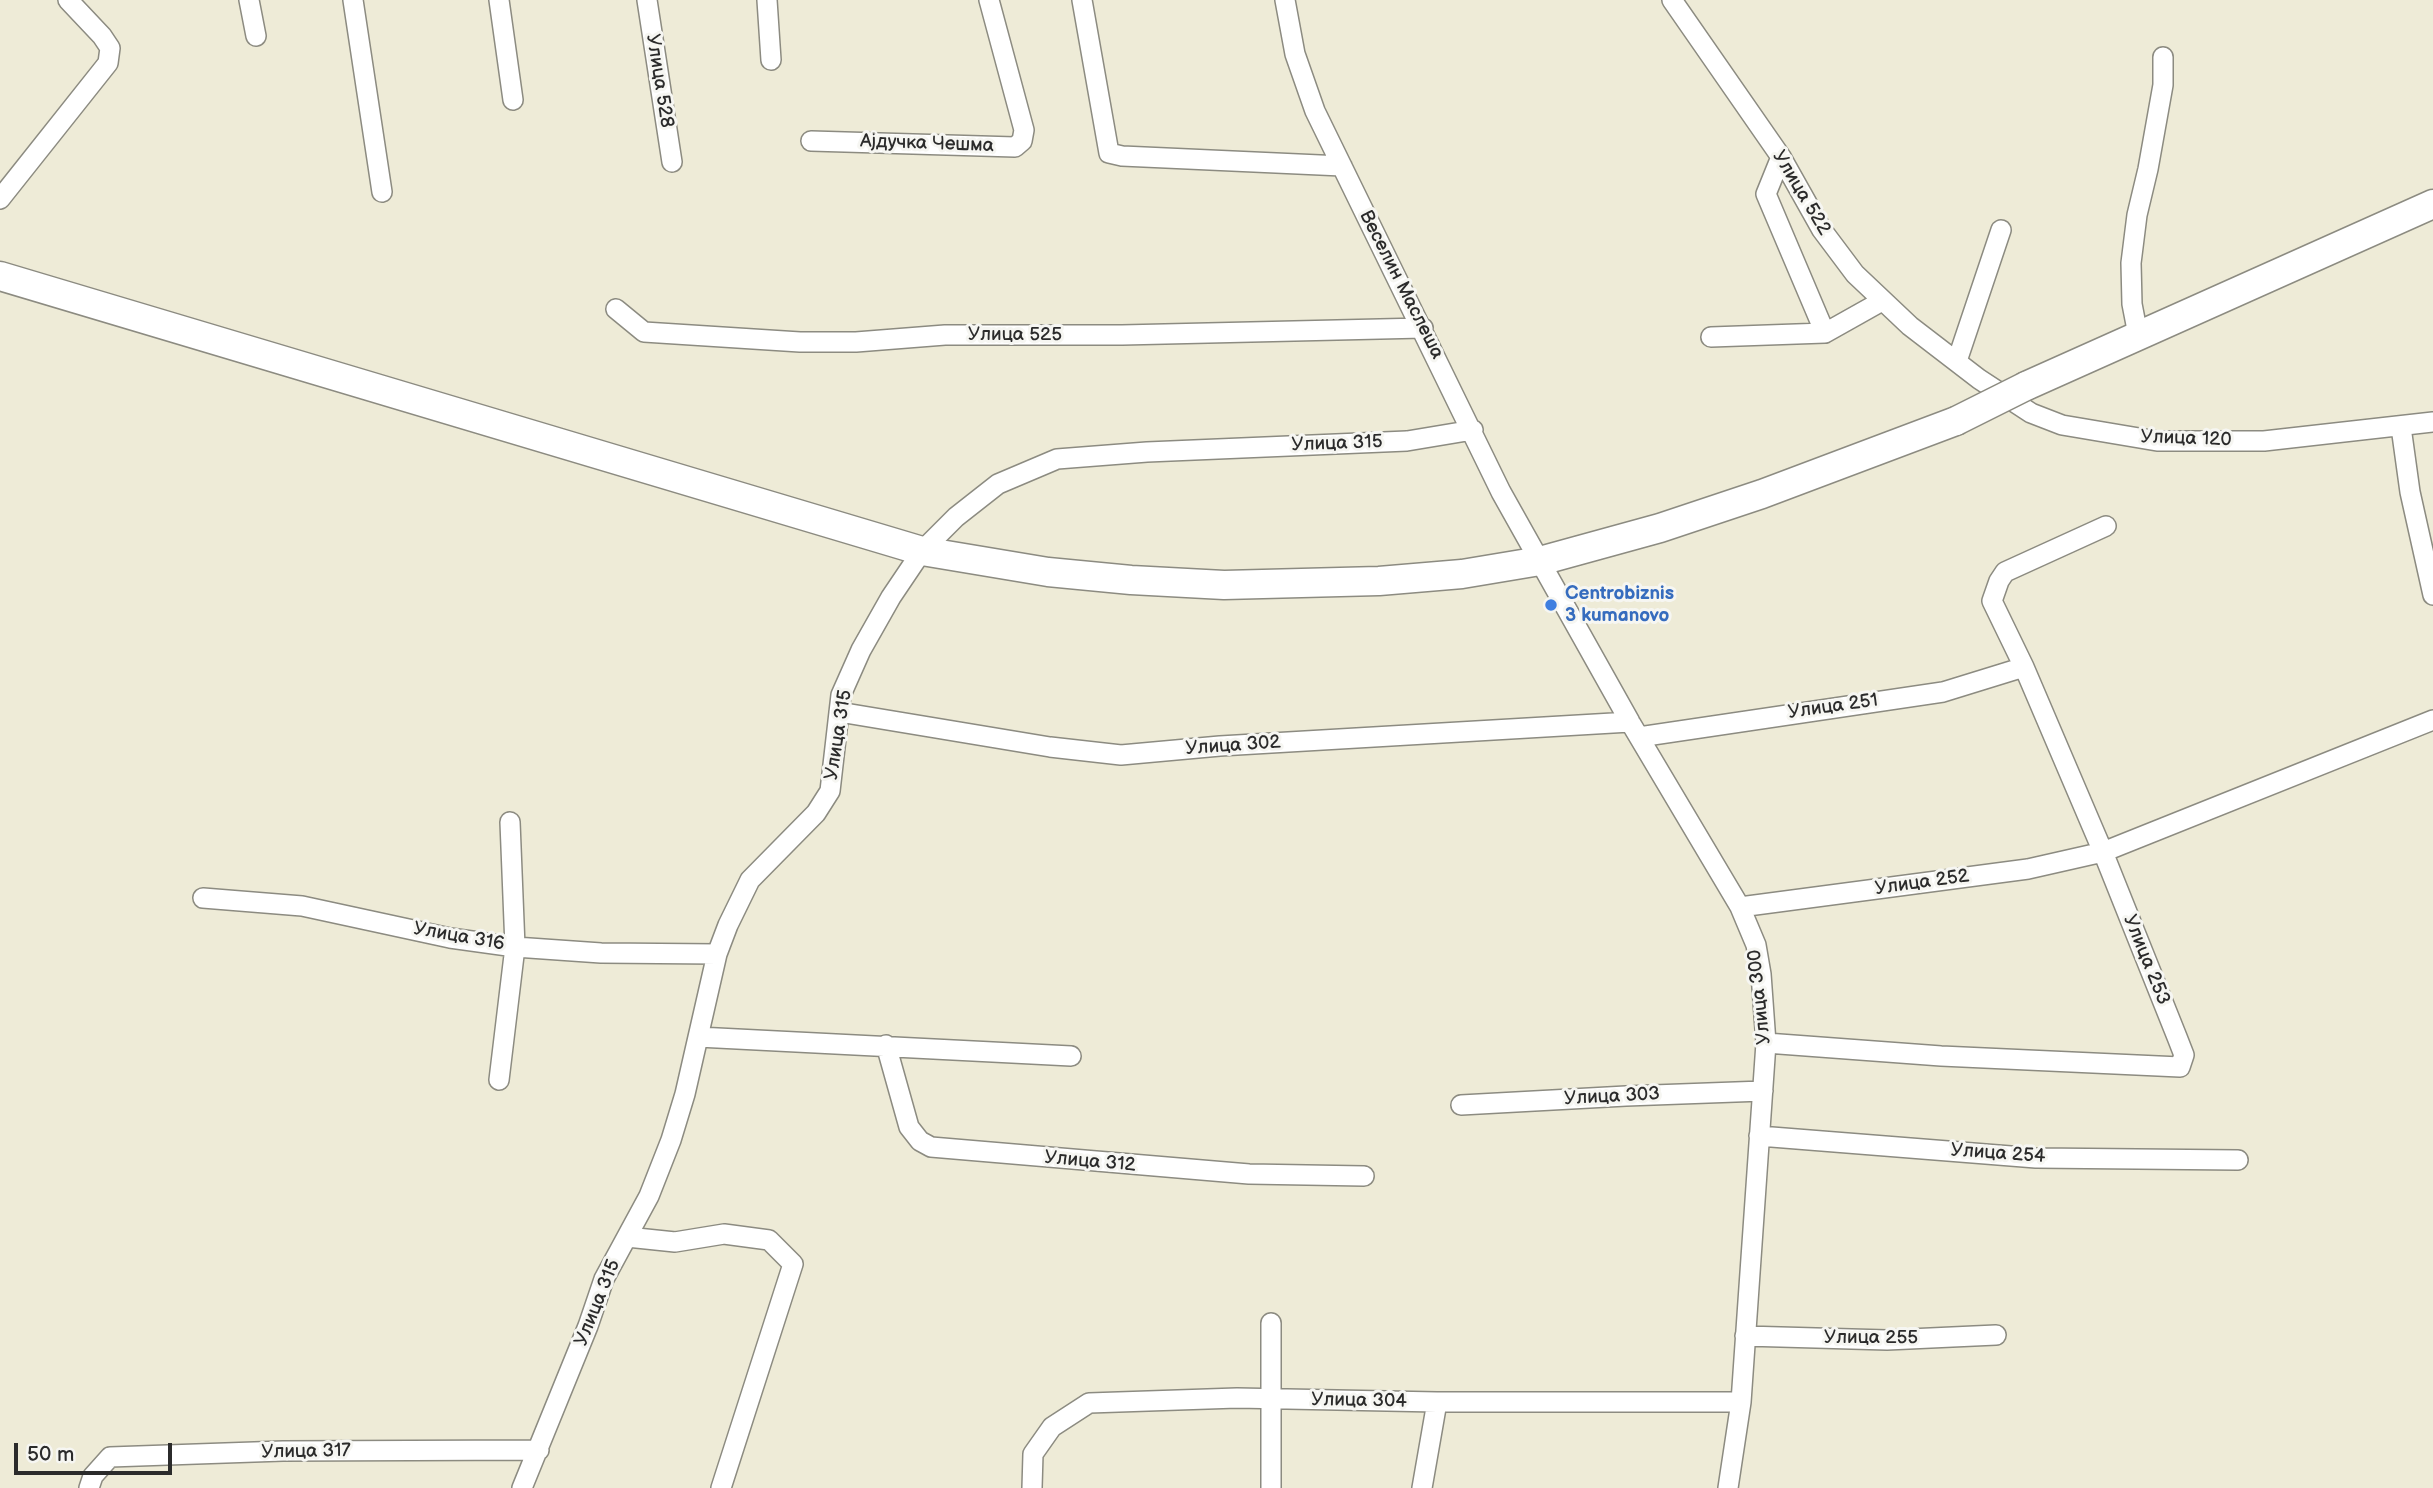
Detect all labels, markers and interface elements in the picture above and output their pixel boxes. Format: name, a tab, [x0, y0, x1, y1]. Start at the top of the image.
street label: Улица 528	[640, 33, 678, 129]
street label: Ајдучка Чешма	[860, 130, 994, 158]
street label: Улица 522	[1767, 147, 1835, 239]
street label: Веселин Маслеша	[1354, 207, 1448, 363]
street label: Улица 525	[968, 324, 1062, 346]
street label: Улица 120	[2140, 426, 2232, 452]
street label: Улица 315	[1291, 431, 1383, 457]
place label: Centrobiznis 3 kumanovo	[1565, 583, 1674, 627]
marker: Centrobiznis 3 kumanovo	[1543, 597, 1559, 613]
street label: Улица 315	[821, 688, 857, 782]
street label: Улица 251	[1786, 689, 1880, 725]
street label: Улица 302	[1185, 731, 1281, 761]
street label: Улица 252	[1874, 865, 1970, 901]
street label: Улица 253	[2118, 912, 2174, 1008]
street label: Улица 316	[412, 918, 506, 956]
street label: Улица 300	[1744, 948, 1776, 1046]
street label: Улица 303	[1564, 1083, 1660, 1111]
street label: Улица 254	[1950, 1139, 2046, 1169]
street label: Улица 312	[1043, 1147, 1137, 1177]
street label: Улица 315	[570, 1256, 626, 1350]
street label: Улица 255	[1824, 1327, 1918, 1349]
street label: Улица 304	[1311, 1389, 1407, 1413]
scale bar	[18, 1428, 175, 1472]
street label: Улица 317	[261, 1440, 351, 1464]
text: 50 m	[27, 1442, 74, 1467]

